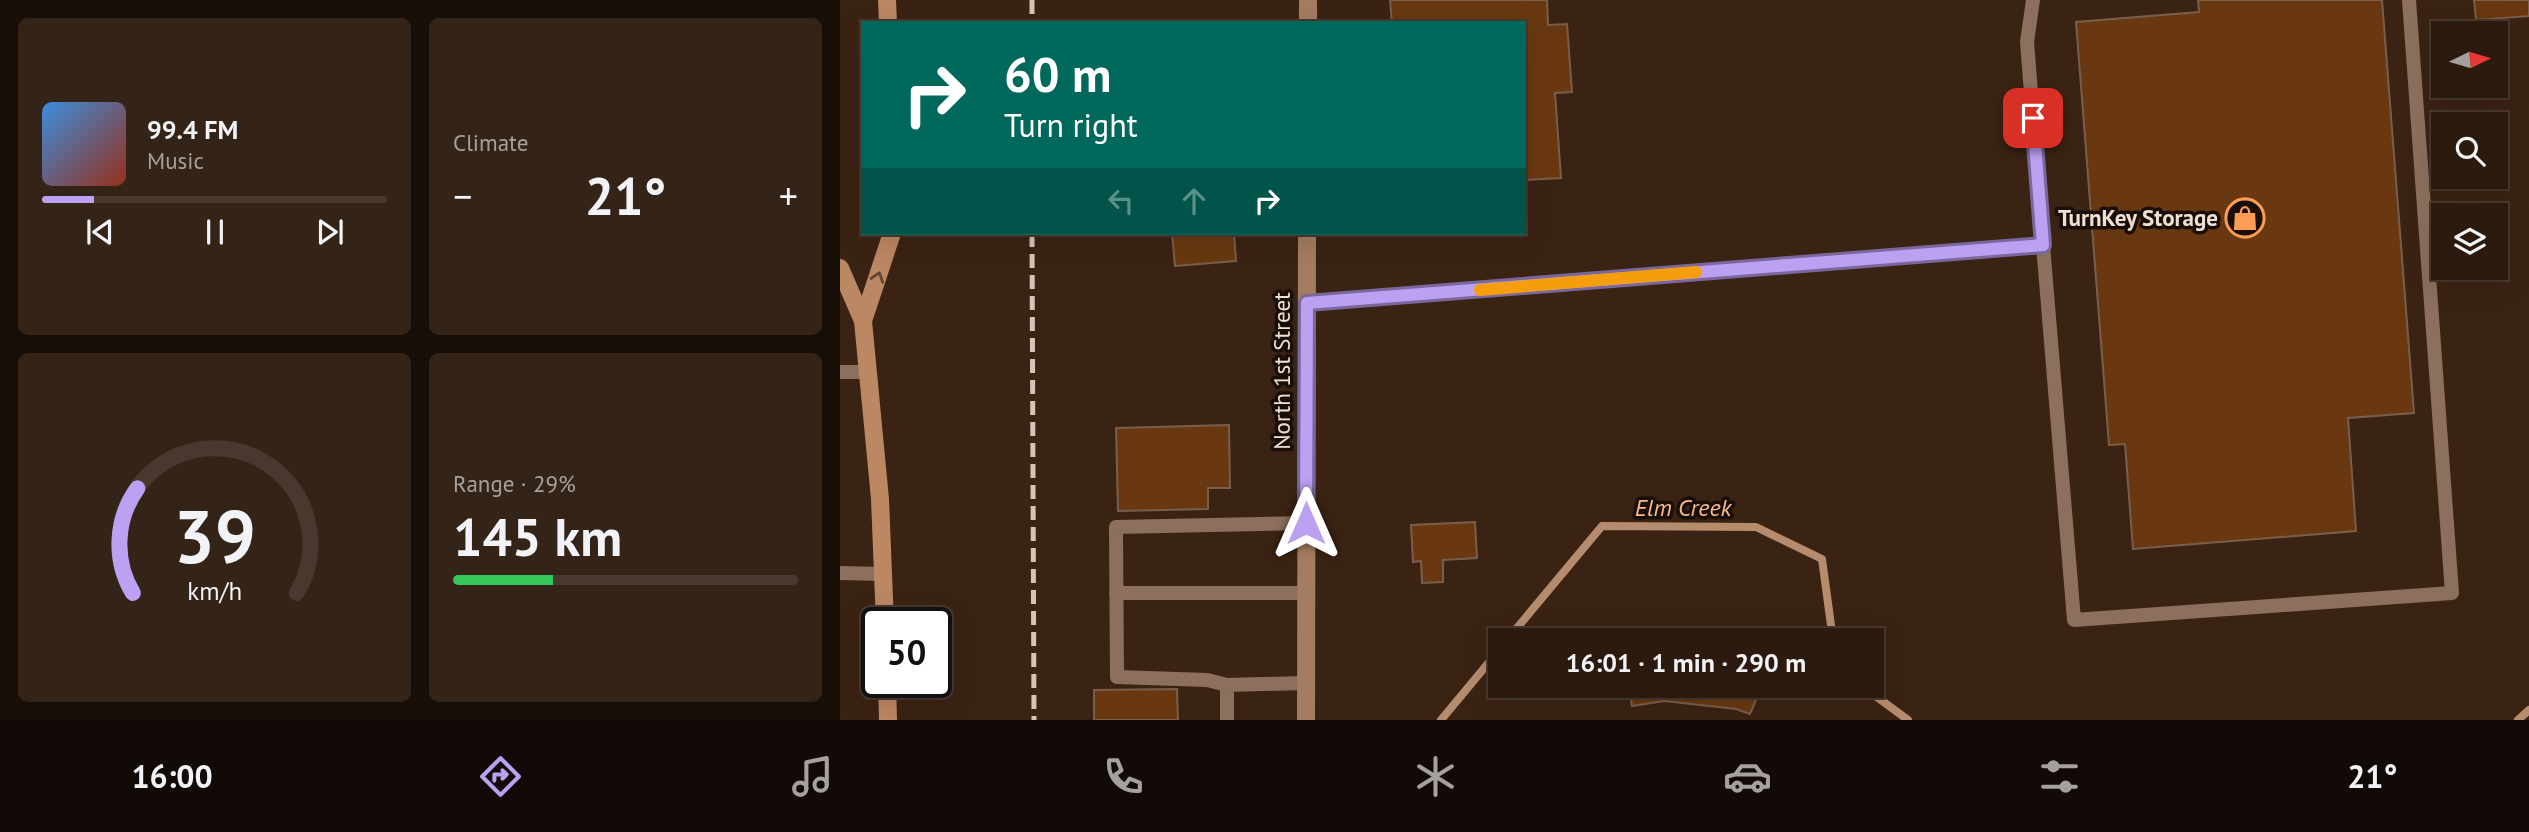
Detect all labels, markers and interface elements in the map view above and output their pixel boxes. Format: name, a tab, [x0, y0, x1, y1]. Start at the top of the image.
north arrow	[2431, 21, 2508, 98]
map controls	[2431, 21, 2508, 280]
text: 60 m	[1004, 42, 1111, 106]
icon: right	[889, 49, 980, 140]
pin	[2003, 88, 2063, 148]
icon: arrive	[2014, 99, 2052, 137]
text: Turn right	[1004, 104, 1138, 146]
button: search	[2431, 112, 2508, 189]
text: 99.4 FM	[147, 113, 238, 146]
text: Climate	[453, 128, 528, 157]
text: Music	[147, 146, 204, 175]
text: 21°	[585, 162, 666, 229]
text: −	[453, 171, 472, 220]
text: +	[779, 171, 798, 220]
icon: left	[1102, 182, 1140, 220]
icon: ahead	[1175, 182, 1213, 220]
icon: right	[1248, 182, 1286, 220]
shop icon: TurnKey Storage	[2224, 197, 2266, 239]
place label: TurnKey Storage	[2058, 203, 2218, 232]
button: layers	[2431, 203, 2508, 280]
icon: previous	[81, 213, 119, 251]
icon: pause	[196, 213, 234, 251]
icon: next	[311, 213, 349, 251]
one-way arrow	[869, 271, 884, 283]
street label: North 1st Street	[1267, 292, 1296, 450]
text: Range · 29%	[453, 469, 576, 498]
position arrow	[1269, 486, 1343, 560]
text: 39	[173, 490, 256, 584]
water label: Elm Creek	[1635, 492, 1733, 523]
text: 145 km	[453, 503, 622, 570]
text: km/h	[187, 575, 242, 607]
speed limit sign: 50	[861, 607, 952, 698]
text: 16:01 · 1 min · 290 m	[1566, 646, 1806, 679]
icon: directions	[476, 752, 525, 801]
icon: music	[788, 752, 837, 801]
icon: phone	[1099, 752, 1148, 801]
icon: climate	[1411, 752, 1460, 801]
icon: car	[1723, 752, 1772, 801]
icon: filters	[2035, 752, 2084, 801]
text: 16:00	[131, 755, 213, 797]
text: 21°	[2347, 755, 2398, 797]

